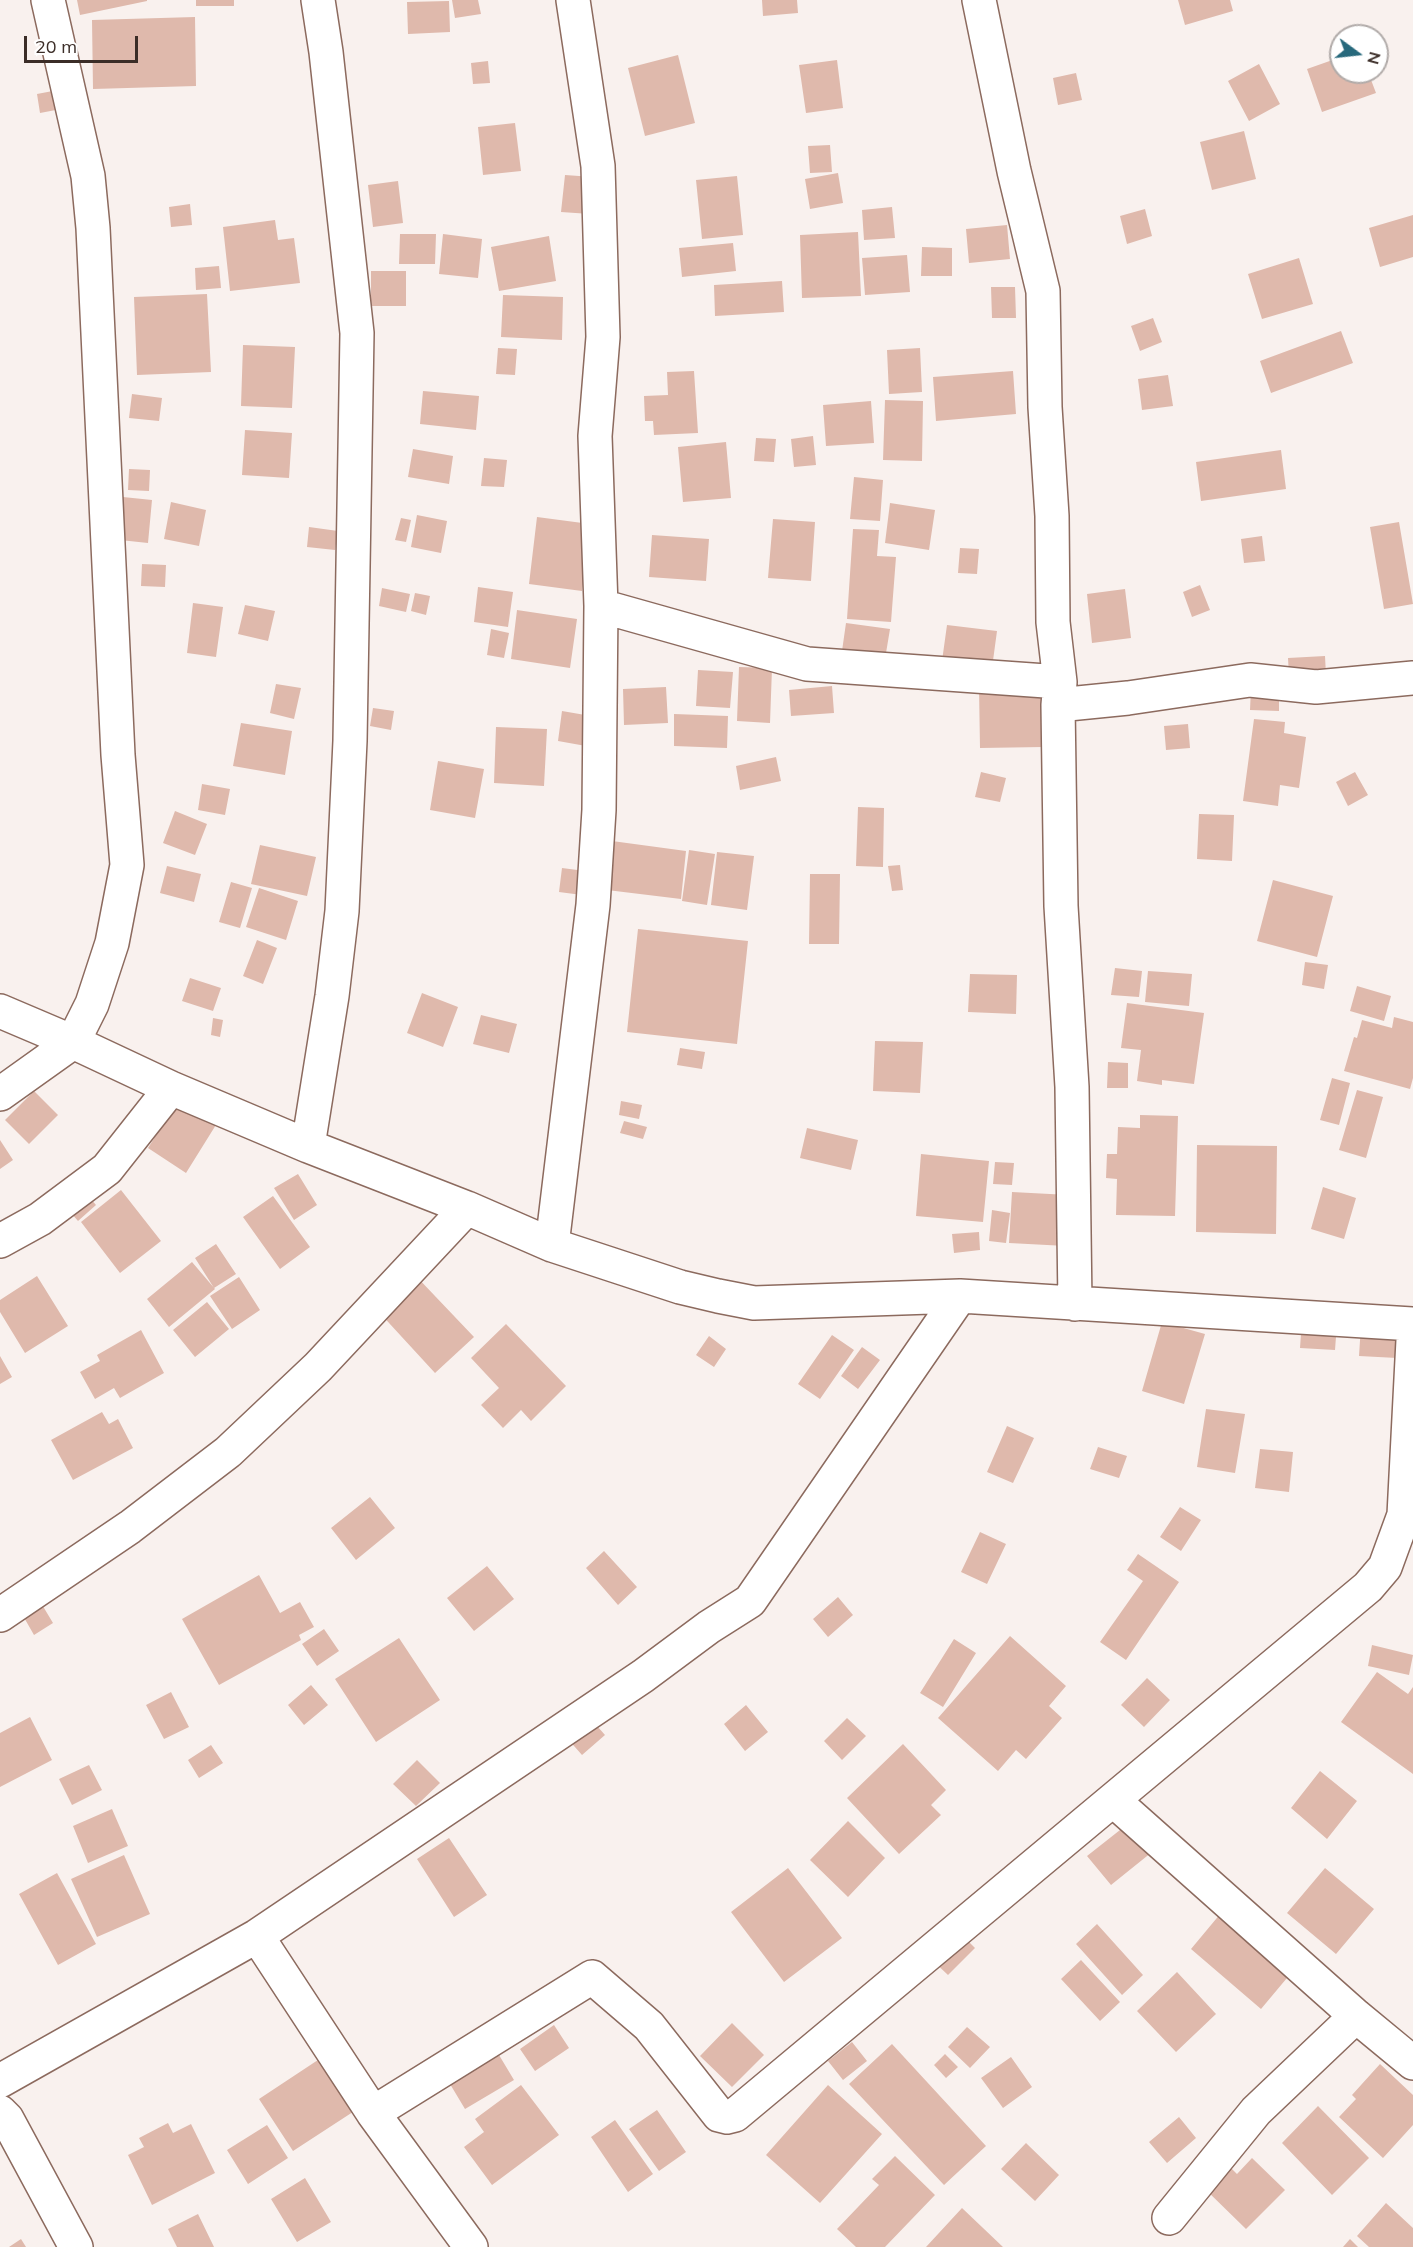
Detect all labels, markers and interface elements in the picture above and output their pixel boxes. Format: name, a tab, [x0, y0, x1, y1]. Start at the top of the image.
scale bar	[27, 24, 141, 62]
north arrow	[1329, 24, 1389, 84]
text: 20 m	[35, 35, 77, 58]
text: N	[1363, 50, 1386, 67]

